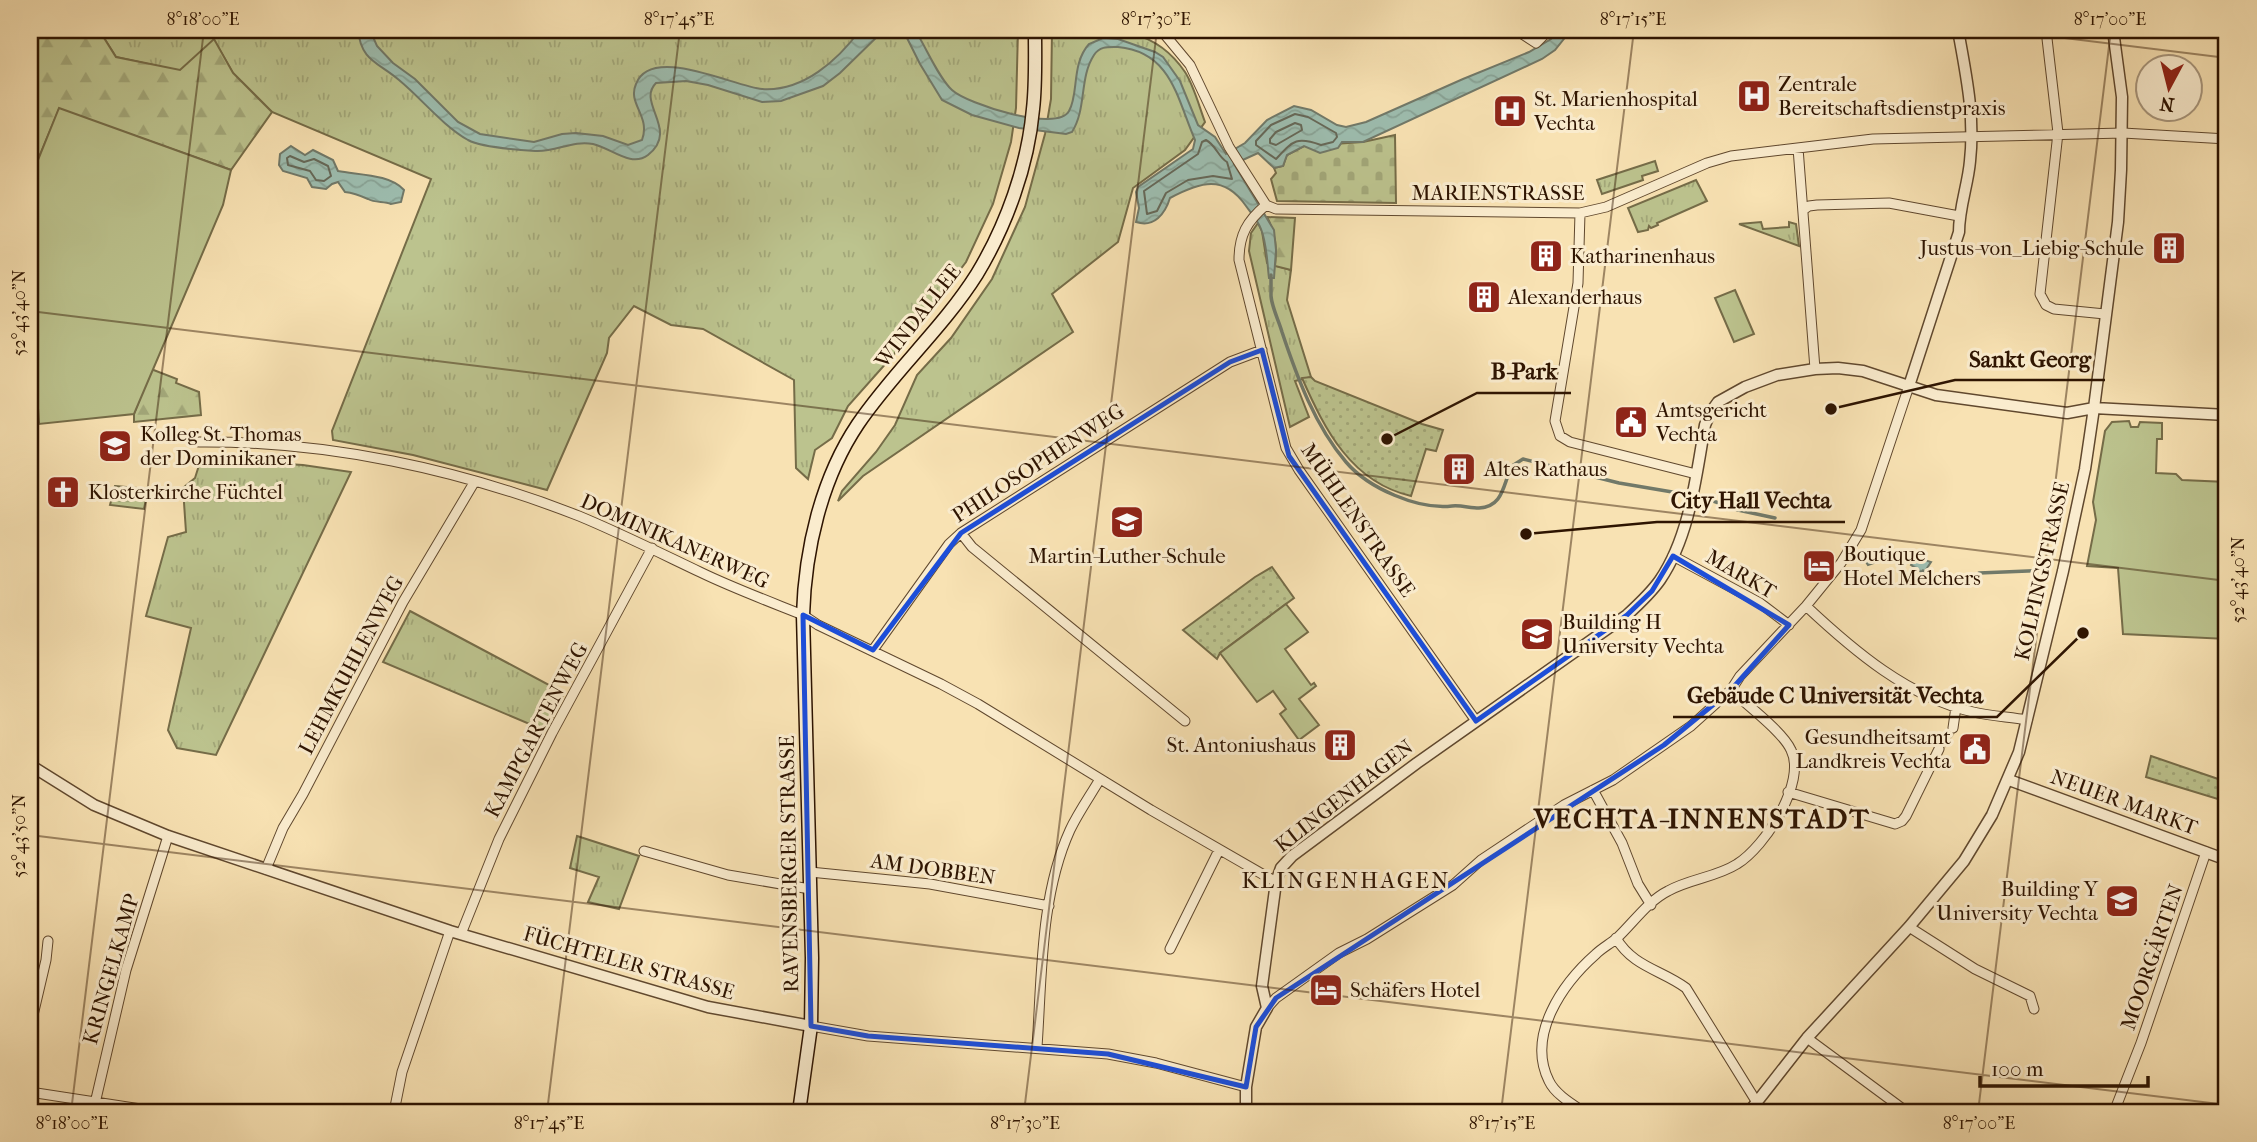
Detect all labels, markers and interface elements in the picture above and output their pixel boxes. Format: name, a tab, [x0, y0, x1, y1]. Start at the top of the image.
text: 8°18'00"E	[167, 9, 239, 30]
text: 8°17'45"E	[644, 9, 714, 30]
text: 8°17'30"E	[1121, 9, 1191, 30]
text: 8°17'15"E	[1600, 9, 1666, 30]
text: 8°17'00"E	[2074, 9, 2146, 30]
north arrow	[2134, 52, 2204, 122]
place label: Zentrale Bereitschaftsdienstpraxis	[1778, 72, 2006, 120]
hospital icon: Zentrale Bereitschaftsdienstpraxis	[1735, 77, 1773, 115]
place label: St. Marienhospital Vechta	[1533, 87, 1698, 135]
hospital icon: St. Marienhospital Vechta	[1491, 92, 1529, 130]
text: N	[2158, 92, 2176, 116]
street label: MARIENSTRASSE	[1411, 181, 1585, 205]
building icon: Justus-von_Liebig-Schule	[2150, 229, 2188, 267]
place label: Justus-von_Liebig-Schule	[1918, 236, 2144, 260]
building icon: Katharinenhaus	[1527, 237, 1565, 275]
place label: Katharinenhaus	[1570, 244, 1715, 268]
street label: WINDALLEE	[870, 259, 966, 373]
text: 52°43'40"N	[9, 269, 30, 356]
building icon: Alexanderhaus	[1465, 278, 1503, 316]
place label: Alexanderhaus	[1507, 285, 1642, 309]
callout: Sankt Georg	[1955, 336, 2105, 380]
text: Sankt Georg	[1969, 346, 2092, 373]
callout: B-Park	[1477, 349, 1571, 393]
text: B-Park	[1491, 358, 1558, 385]
street label: PHILOSOPHENWEG	[948, 398, 1129, 528]
place label: Amtsgericht Vechta	[1655, 398, 1768, 446]
public building icon: Amtsgericht Vechta	[1612, 403, 1650, 441]
place label: Kolleg St. Thomas der Dominikaner	[140, 422, 302, 470]
school or university icon: Kolleg St. Thomas der Dominikaner	[96, 427, 134, 465]
street label: MÜHLENSTRASSE	[1296, 439, 1420, 601]
building icon: Altes Rathaus	[1440, 450, 1478, 488]
place label: Altes Rathaus	[1483, 457, 1608, 481]
church icon: Klosterkirche Füchtel	[44, 473, 82, 511]
callout: City Hall Vechta	[1657, 478, 1845, 522]
street label: KOLPINGSTRASSE	[2010, 479, 2074, 663]
place label: Klosterkirche Füchtel	[88, 480, 283, 504]
text: City Hall Vechta	[1671, 487, 1833, 514]
street label: DOMINIKANERWEG	[577, 489, 773, 593]
school or university icon: Martin-Luther-Schule	[1108, 503, 1146, 541]
text: 52°43'40"N	[2228, 536, 2249, 623]
place label: Boutique Hotel Melchers	[1843, 542, 1981, 590]
place label: Martin-Luther-Schule	[1028, 544, 1226, 568]
street label: MARKT	[1702, 544, 1781, 604]
hotel icon: Boutique Hotel Melchers	[1800, 547, 1838, 585]
street label: LEHMKUHLENWEG	[294, 572, 408, 758]
place label: Building H University Vechta	[1562, 610, 1724, 658]
school or university icon: Building H University Vechta	[1518, 615, 1556, 653]
street label: KAMPGARTENWEG	[480, 638, 592, 822]
callout: Gebäude C Universität Vechta	[1673, 673, 1997, 717]
text: Gebäude C Universität Vechta	[1687, 682, 1984, 709]
place label: Gesundheitsamt Landkreis Vechta	[1796, 725, 1951, 773]
building icon: St. Antoniushaus	[1321, 726, 1359, 764]
public building icon: Gesundheitsamt Landkreis Vechta	[1956, 730, 1994, 768]
place label: St. Antoniushaus	[1167, 733, 1316, 757]
street label: RAVENSBERGER STRASSE	[775, 735, 803, 993]
street label: KLINGENHAGEN	[1270, 735, 1418, 857]
street label: NEUER MARKT	[2047, 764, 2202, 840]
text: 52°43'50"N	[9, 794, 30, 878]
district label: VECHTA-INNENSTADT	[1533, 802, 1870, 835]
street label: AM DOBBEN	[868, 848, 997, 890]
district label: KLINGENHAGEN	[1242, 867, 1450, 894]
place label: Building Y University Vechta	[1936, 877, 2099, 925]
street label: MOORGÄRTEN	[2116, 881, 2188, 1033]
school or university icon: Building Y University Vechta	[2103, 882, 2141, 920]
street label: KRINGELKAMP	[78, 891, 144, 1047]
street label: FÜCHTELER STRASSE	[521, 921, 738, 1005]
hotel icon: Schäfers Hotel	[1307, 971, 1345, 1009]
place label: Schäfers Hotel	[1350, 978, 1480, 1002]
scale bar	[1980, 1044, 2148, 1088]
text: 100 m	[1991, 1057, 2044, 1081]
text: 8°18'00"E	[36, 1113, 108, 1134]
text: 8°17'45"E	[514, 1113, 584, 1134]
text: 8°17'30"E	[990, 1113, 1060, 1134]
text: 8°17'15"E	[1469, 1113, 1535, 1134]
text: 8°17'00"E	[1943, 1113, 2015, 1134]

